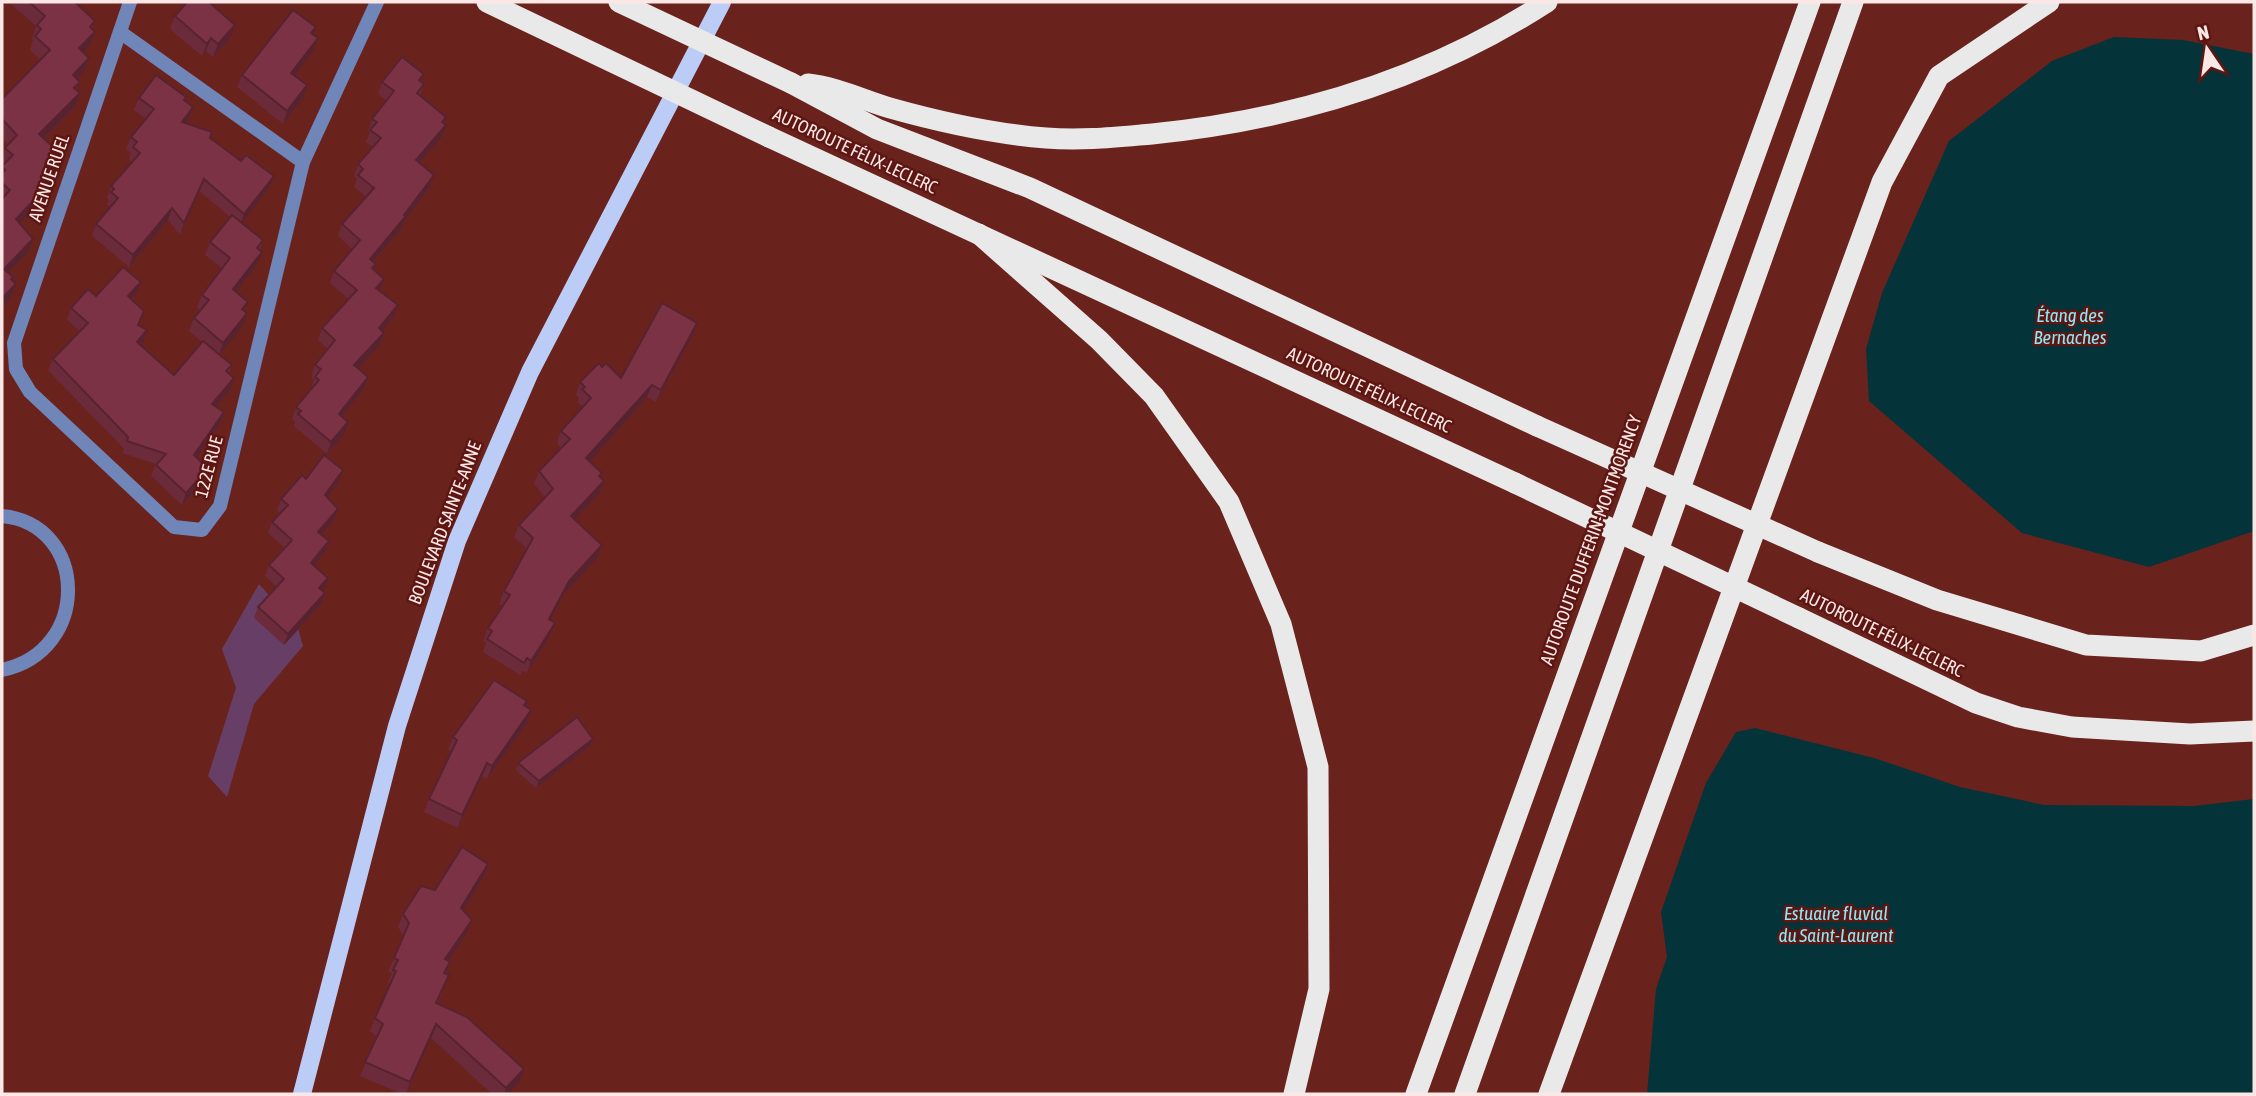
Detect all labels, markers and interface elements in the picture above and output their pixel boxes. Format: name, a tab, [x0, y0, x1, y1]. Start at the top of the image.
north arrow	[2172, 14, 2242, 84]
text: N	[2195, 20, 2211, 44]
street label: AUTOROUTE FÉLIX-LECLERC	[770, 103, 941, 198]
street label: AVENUE RUEL	[24, 132, 73, 224]
water label: Étang des Bernaches	[2034, 304, 2107, 348]
street label: AUTOROUTE FÉLIX-LECLERC	[1284, 342, 1455, 437]
street label: AUTOROUTE DUFFERIN-MONTMORENCY	[1535, 412, 1646, 668]
street label: 122E RUE	[190, 434, 227, 500]
street label: BOULEVARD SAINTE-ANNE	[404, 438, 485, 607]
street label: AUTOROUTE FÉLIX-LECLERC	[1797, 584, 1967, 681]
water label: Estuaire fluvial du Saint-Laurent	[1778, 902, 1894, 946]

